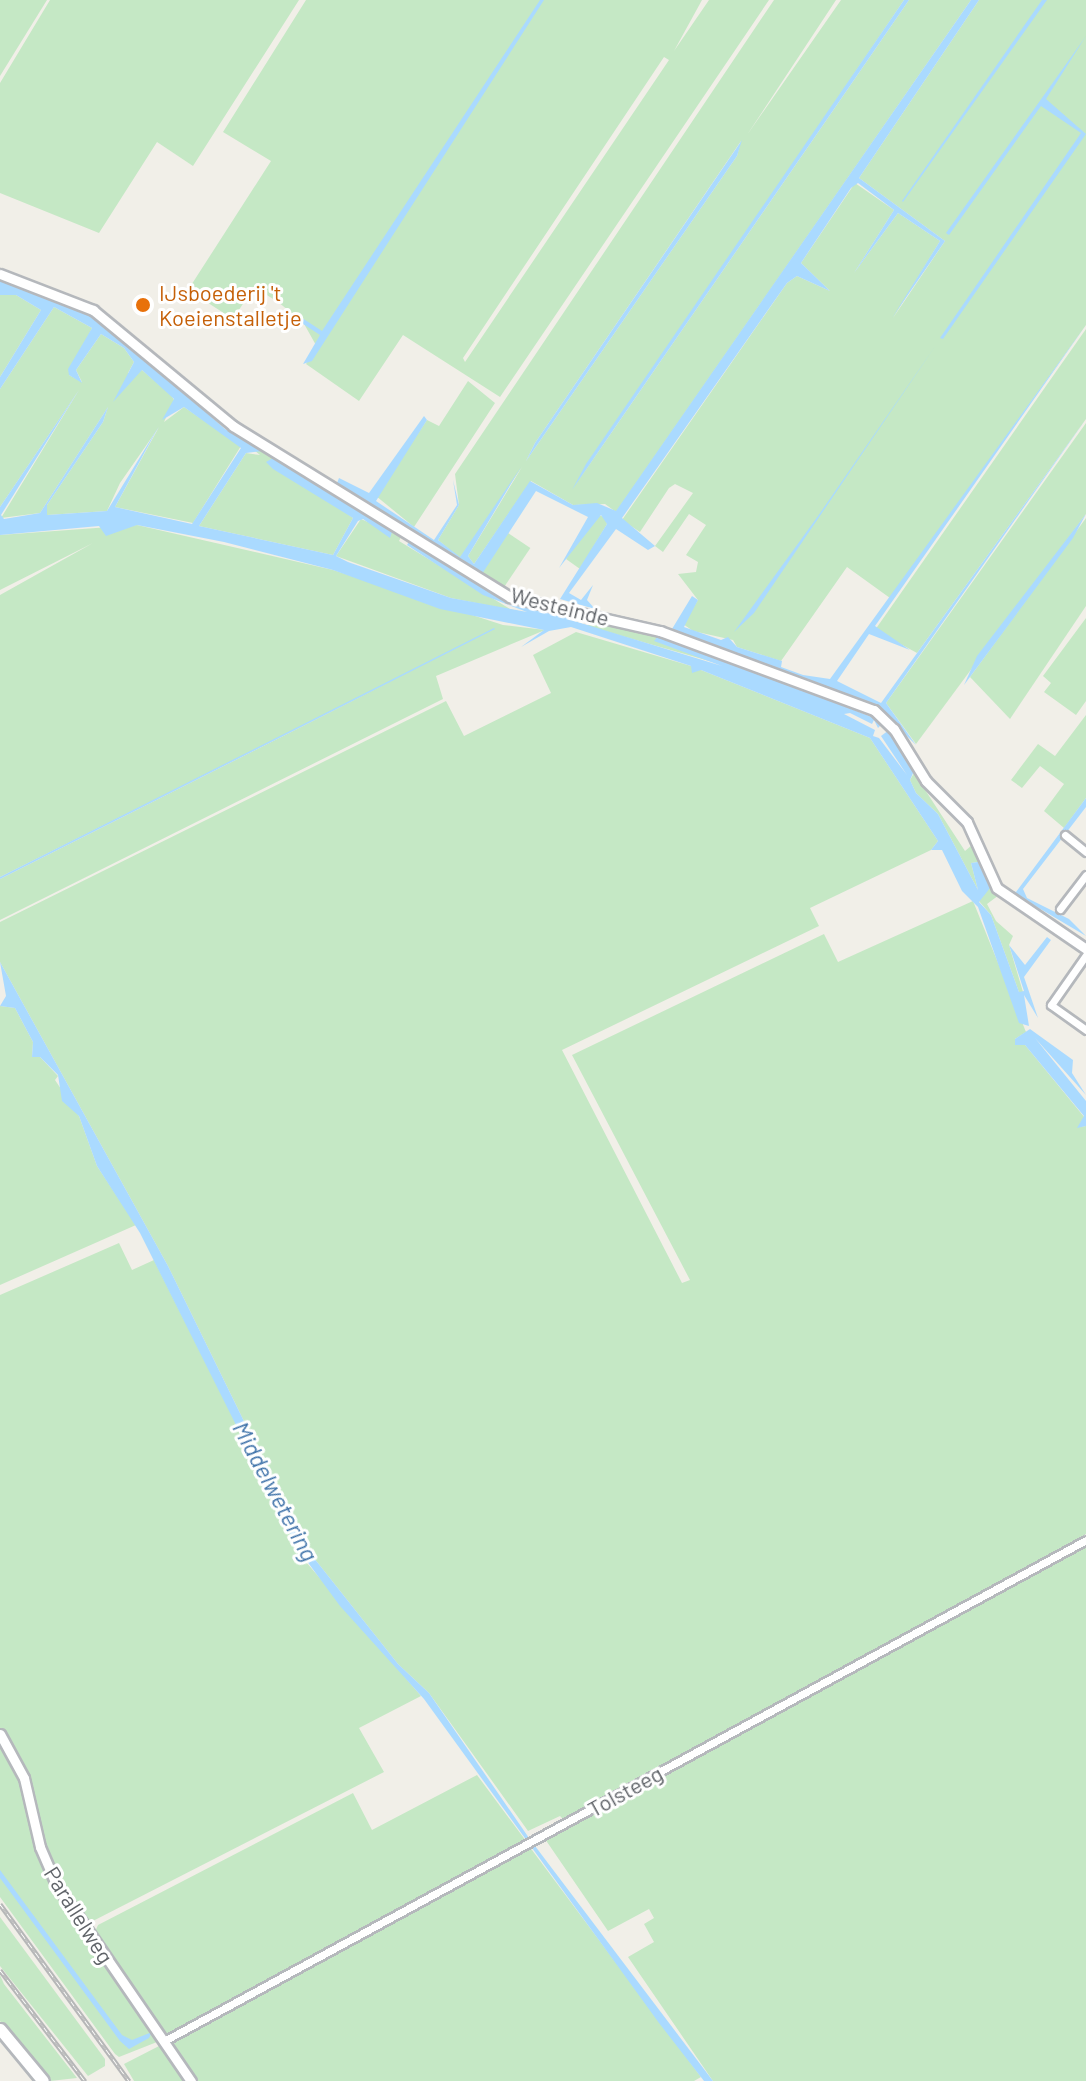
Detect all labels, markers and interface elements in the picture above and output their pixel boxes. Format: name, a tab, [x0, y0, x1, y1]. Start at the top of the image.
place label: IJsboederij 't Koeienstalletje	[159, 279, 302, 330]
marker: IJsboederij 't Koeienstalletje	[134, 296, 152, 314]
street label: Westeinde	[508, 581, 612, 631]
water label: Middelwetering	[227, 1416, 325, 1566]
street label: Tolsteeg	[583, 1760, 667, 1822]
street label: Parallelweg	[39, 1862, 119, 1968]

